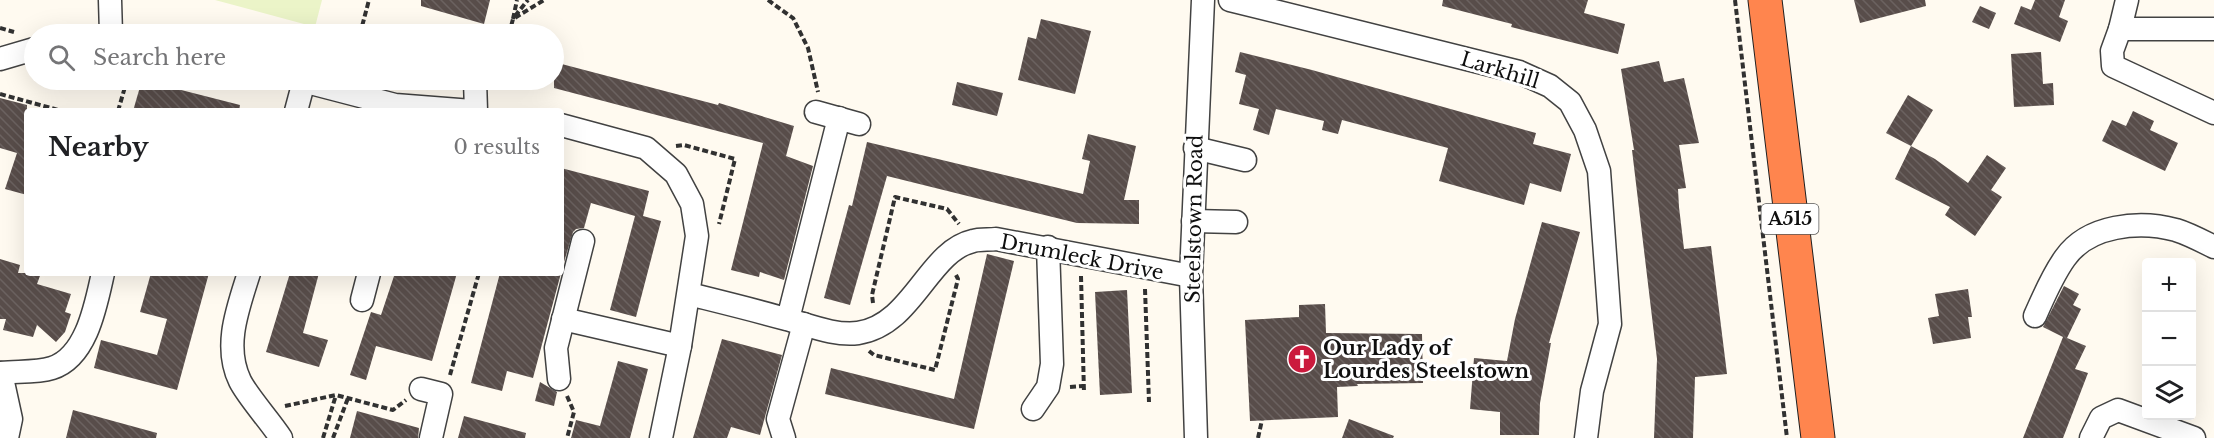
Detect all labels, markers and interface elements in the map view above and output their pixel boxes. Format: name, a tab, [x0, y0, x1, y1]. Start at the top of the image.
search box	[24, 24, 564, 90]
icon: search	[45, 41, 78, 74]
text: Search here	[93, 44, 226, 71]
street label: Larkhill	[1458, 47, 1542, 93]
text: Nearby	[48, 131, 149, 163]
street label: Steelstown Road	[1181, 134, 1207, 304]
text: 0 results	[454, 135, 540, 159]
road number: A515	[1762, 204, 1818, 234]
street label: Drumleck Drive	[998, 229, 1166, 285]
map controls	[2142, 258, 2196, 420]
button: +	[2142, 258, 2196, 312]
button: −	[2142, 312, 2196, 366]
place label: Our Lady of Lourdes Steelstown	[1323, 336, 1529, 383]
church icon: Our Lady of Lourdes Steelstown	[1286, 343, 1318, 375]
button: layers	[2142, 366, 2196, 420]

